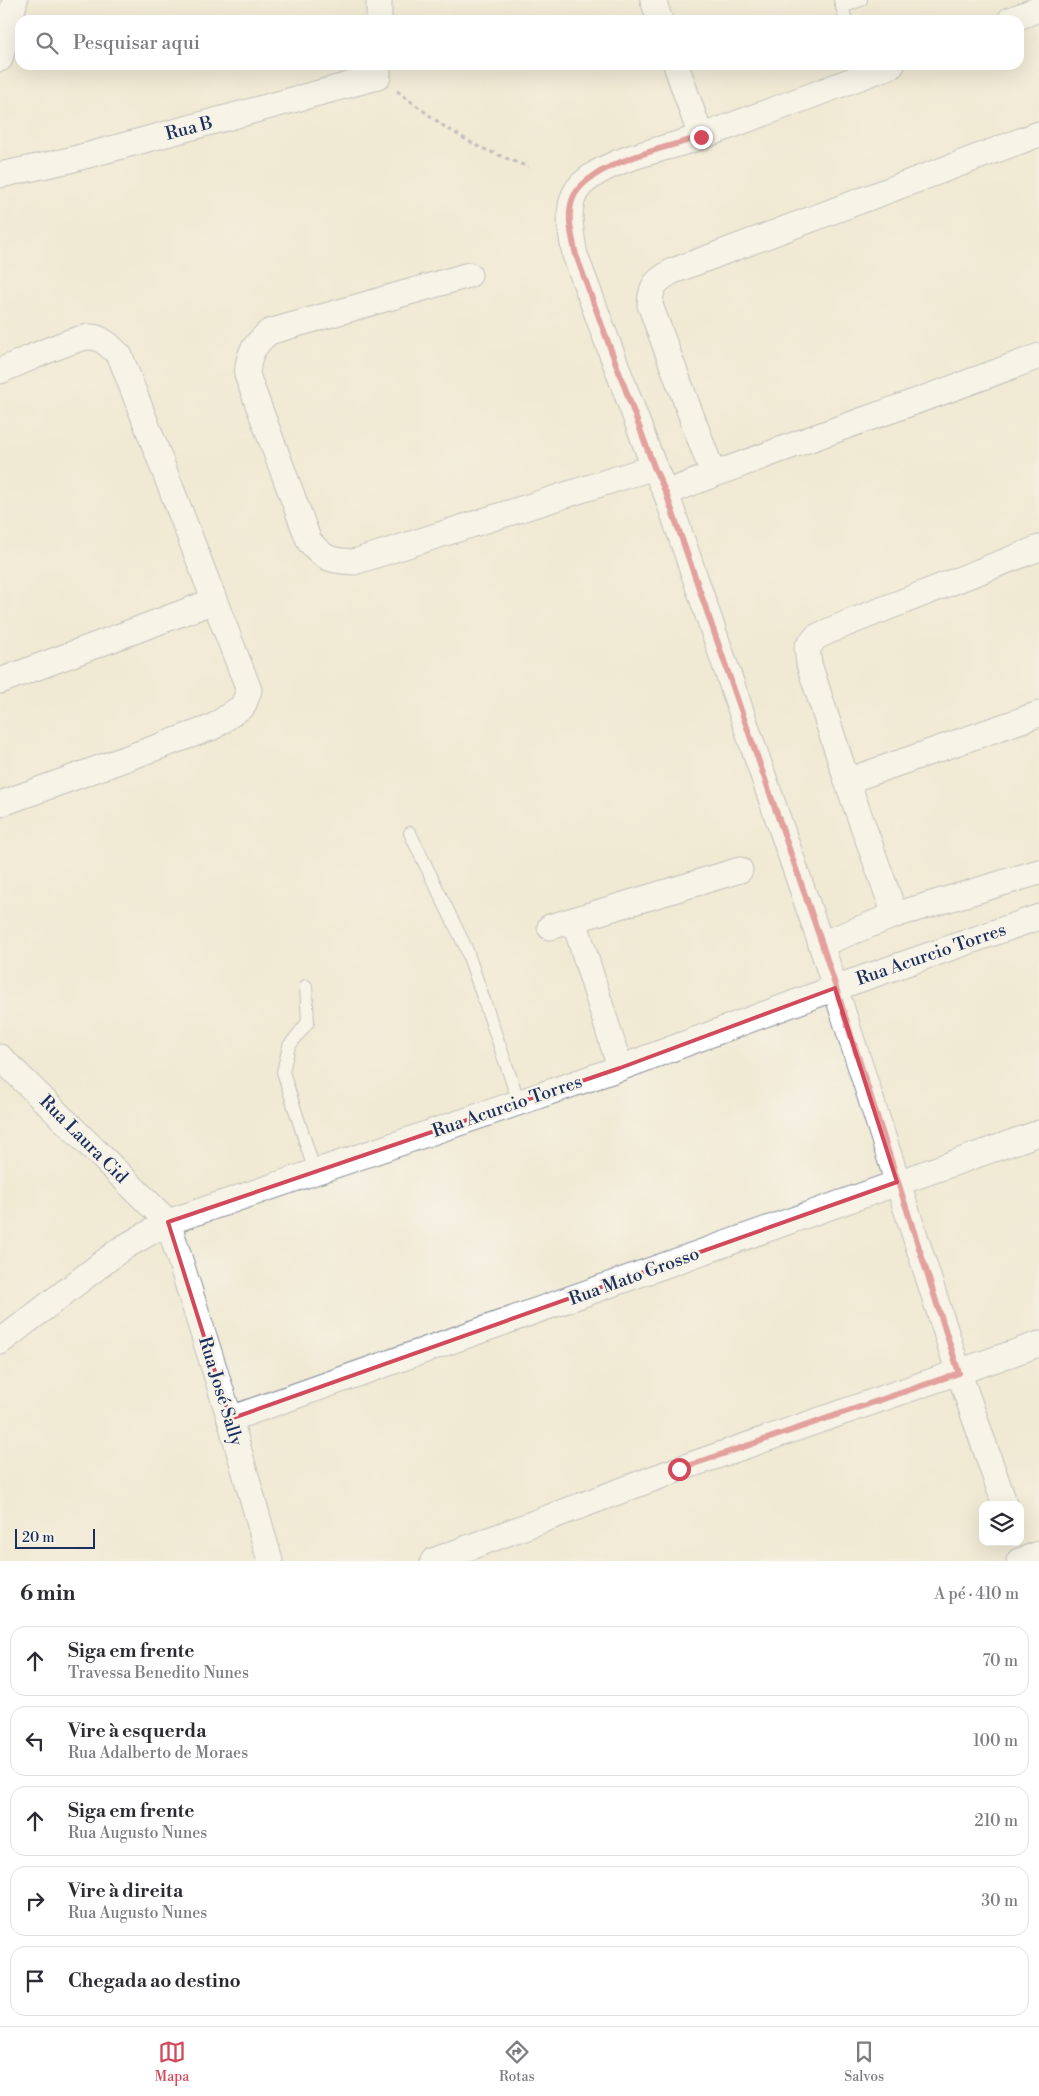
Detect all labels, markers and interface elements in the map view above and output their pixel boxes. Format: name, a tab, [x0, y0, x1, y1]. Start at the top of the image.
search box	[15, 15, 1024, 70]
icon: search	[33, 29, 61, 57]
text: Pesquisar aqui	[73, 31, 200, 55]
street label: Rua B	[163, 111, 215, 146]
route end	[690, 126, 713, 149]
street label: Rua Acurcio Torres	[853, 918, 1009, 991]
street label: Rua Acurcio Torres	[429, 1070, 585, 1143]
street label: Rua Laura Cid	[35, 1090, 133, 1189]
street label: Rua Mato Grosso	[566, 1242, 703, 1311]
street label: Rua José Sally	[193, 1334, 248, 1449]
route start	[668, 1458, 691, 1481]
map controls	[979, 1501, 1024, 1546]
button: layers	[979, 1501, 1024, 1546]
scale bar	[15, 1526, 95, 1549]
text: 20 m	[22, 1529, 54, 1547]
text: 6 min	[20, 1581, 75, 1607]
text: A pé · 410 m	[934, 1584, 1019, 1604]
text: Siga em frente	[68, 1639, 195, 1663]
icon: ahead	[21, 1647, 49, 1675]
text: 70 m	[982, 1651, 1018, 1671]
text: Travessa Benedito Nunes	[68, 1663, 249, 1683]
text: Vire à esquerda	[68, 1719, 207, 1743]
icon: left	[21, 1727, 49, 1755]
text: 100 m	[973, 1731, 1018, 1751]
text: Rua Adalberto de Moraes	[68, 1743, 248, 1763]
text: Siga em frente	[68, 1799, 195, 1823]
icon: ahead	[21, 1807, 49, 1835]
text: 210 m	[974, 1811, 1018, 1831]
text: Rua Augusto Nunes	[68, 1823, 207, 1843]
text: Vire à direita	[68, 1879, 183, 1903]
icon: right	[21, 1887, 49, 1915]
text: 30 m	[981, 1891, 1018, 1911]
text: Rua Augusto Nunes	[68, 1903, 207, 1923]
icon: arrive	[21, 1967, 49, 1995]
text: Chegada ao destino	[68, 1969, 241, 1993]
tab: Mapa	[155, 2038, 189, 2086]
tab: Rotas	[499, 2038, 535, 2086]
tab: Salvos	[844, 2038, 884, 2086]

